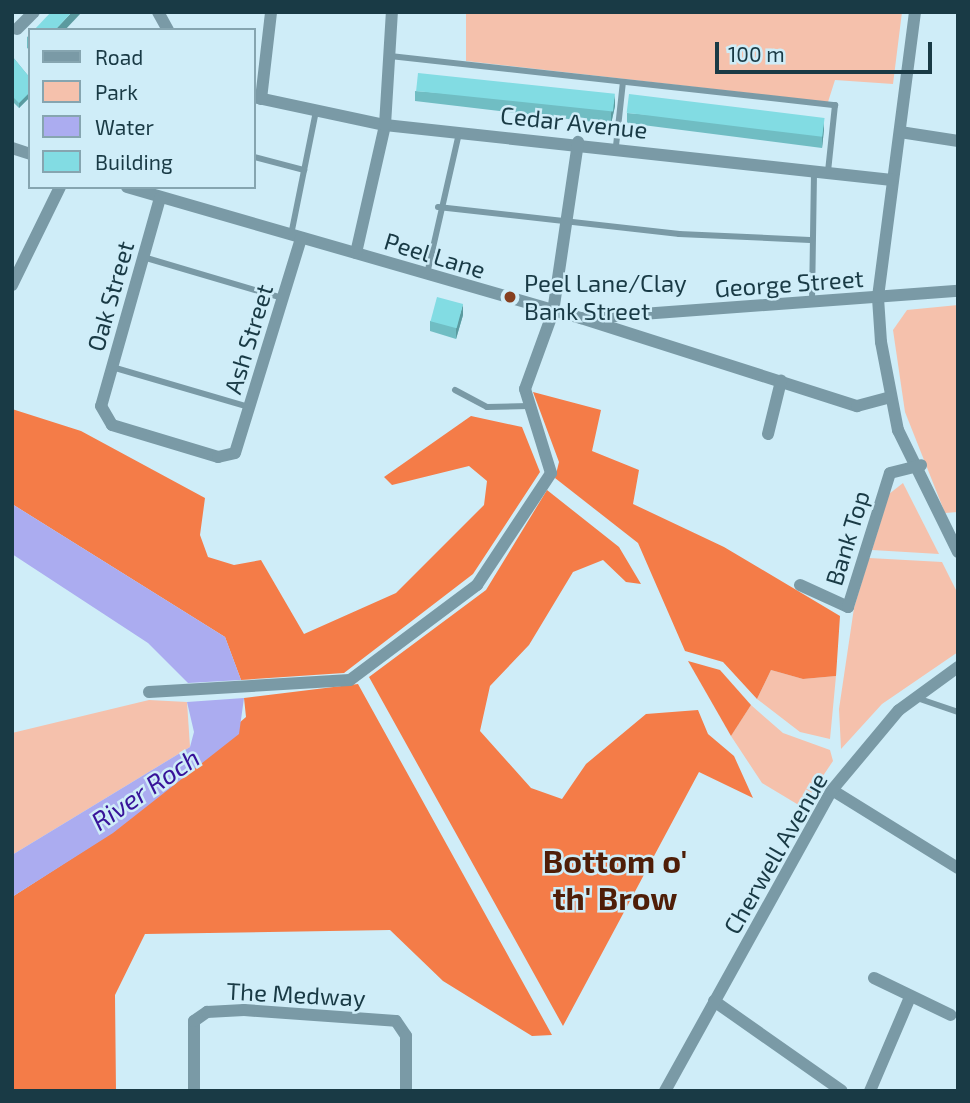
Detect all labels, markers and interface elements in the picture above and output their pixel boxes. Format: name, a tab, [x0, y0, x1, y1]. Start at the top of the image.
legend	[28, 28, 256, 189]
scale bar	[718, 28, 935, 72]
text: 100 m	[728, 41, 785, 66]
text: Road	[95, 44, 143, 69]
text: Park	[95, 79, 138, 104]
street label: Cedar Avenue	[498, 100, 650, 144]
text: Water	[95, 114, 154, 139]
text: Building	[95, 149, 173, 174]
street label: Peel Lane	[381, 226, 489, 284]
street label: Oak Street	[81, 237, 139, 355]
street label: George Street	[714, 263, 864, 303]
place label: Peel Lane/Clay Bank Street	[524, 269, 687, 325]
street label: Ash Street	[218, 281, 278, 397]
marker: Peel Lane/Clay Bank Street	[502, 289, 518, 305]
street label: Bank Top	[819, 487, 875, 589]
water label: River Roch	[85, 741, 205, 837]
street label: Cherwell Avenue	[717, 767, 833, 939]
district label: Bottom o' th' Brow	[543, 842, 687, 917]
street label: The Medway	[226, 976, 366, 1012]

